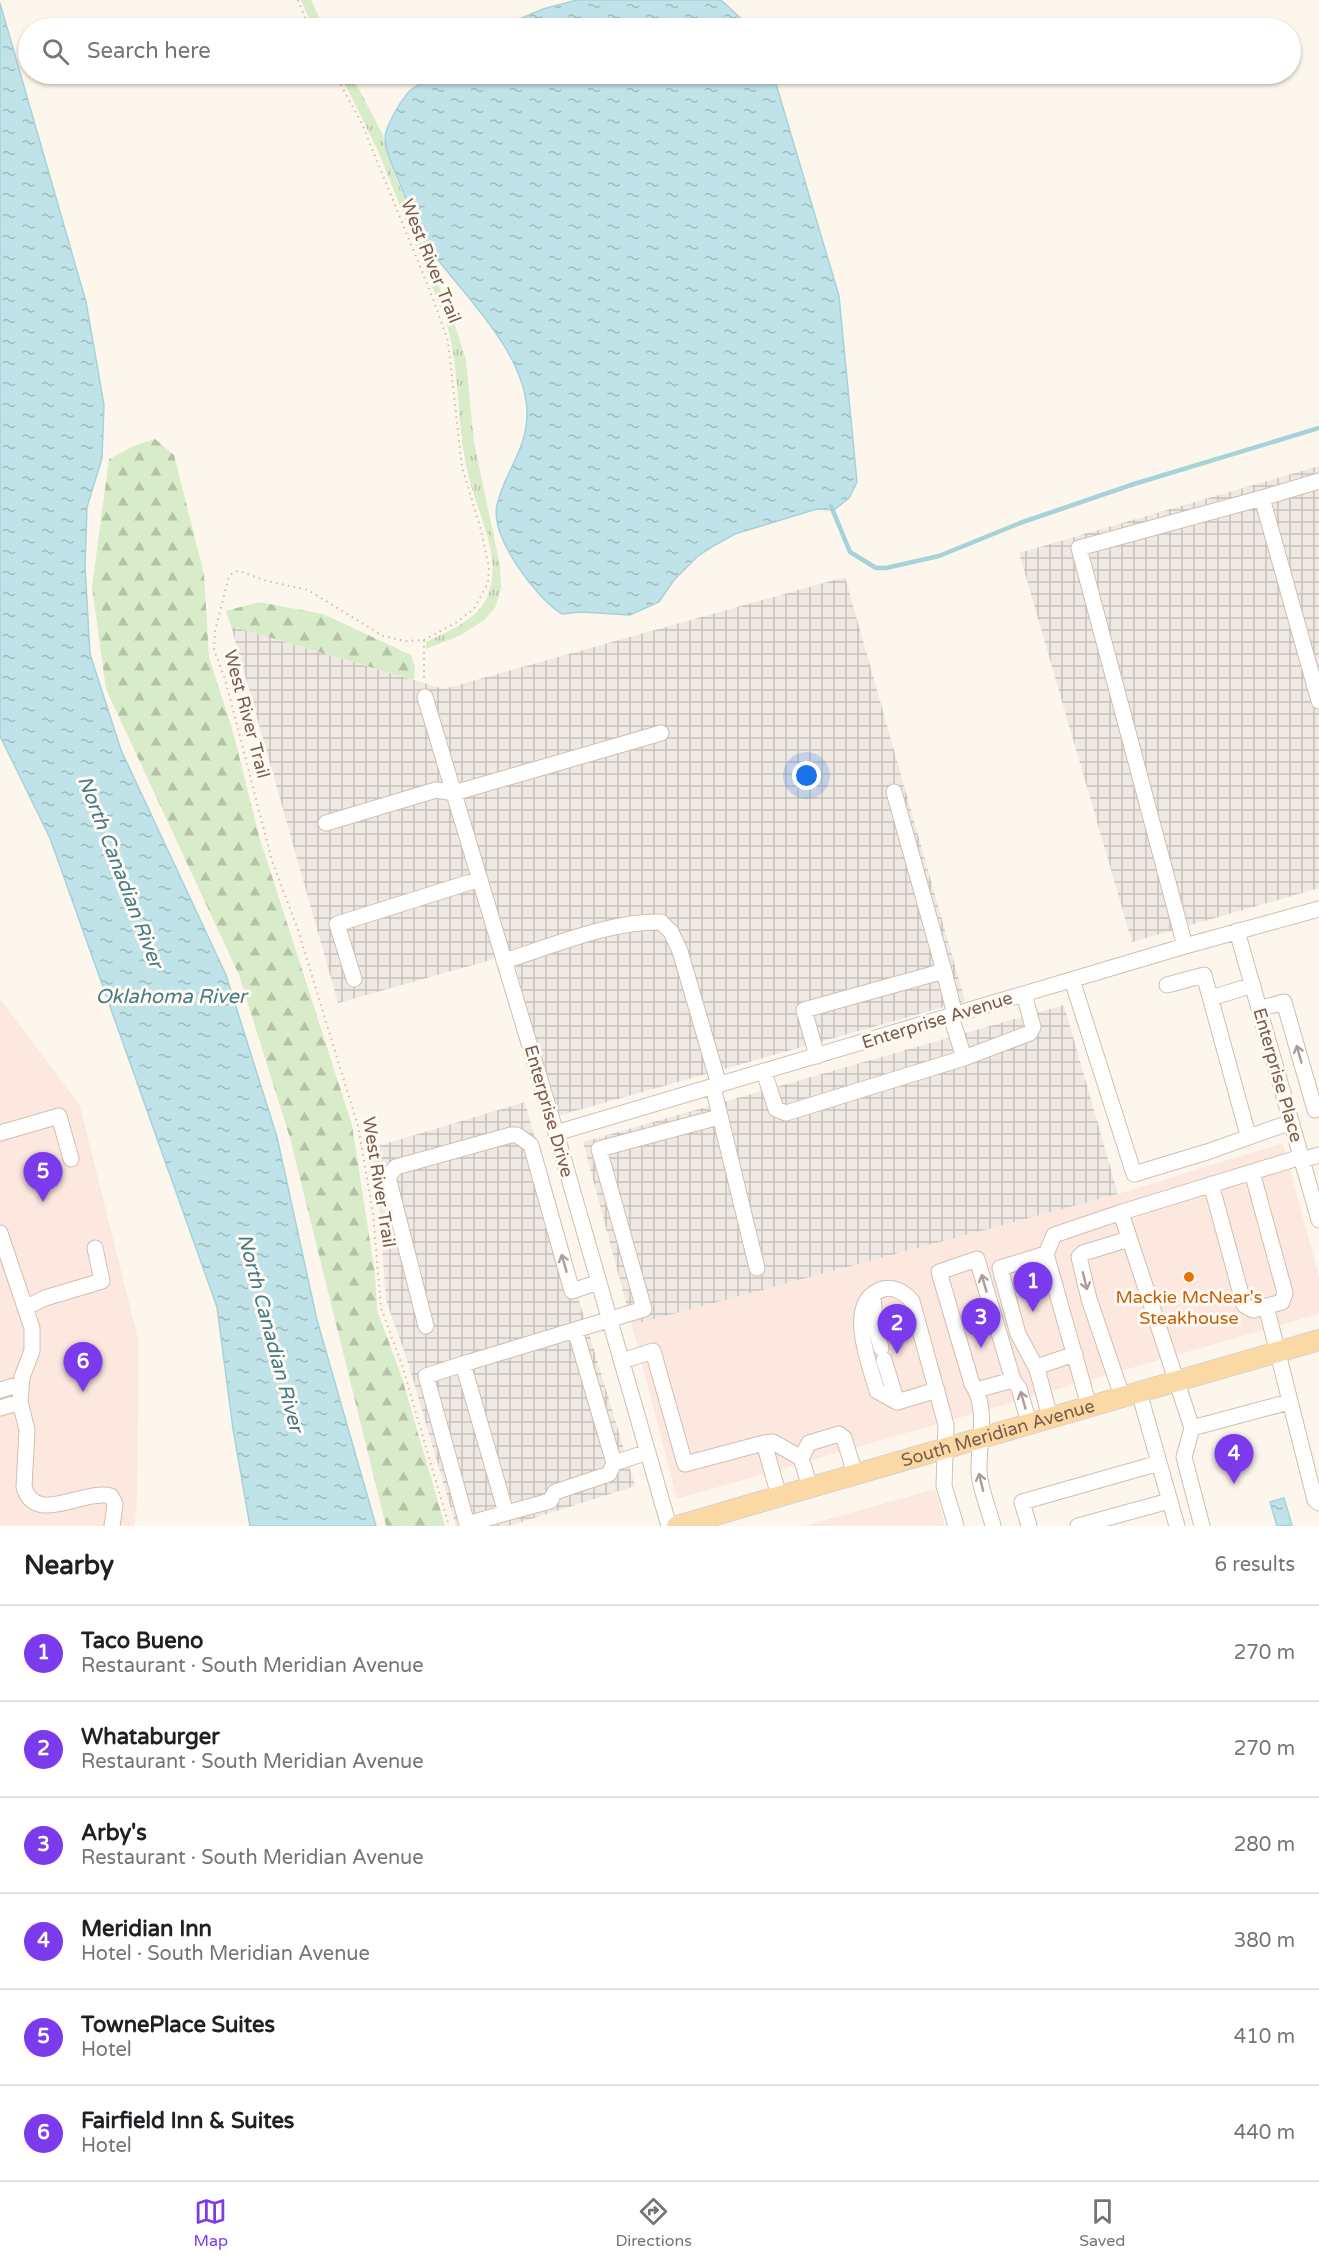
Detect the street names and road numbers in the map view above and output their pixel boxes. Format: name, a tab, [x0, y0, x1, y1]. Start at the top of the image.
street label: West River Trail	[396, 196, 466, 326]
street label: West River Trail	[219, 647, 275, 781]
street label: Enterprise Avenue	[859, 987, 1015, 1053]
street label: Enterprise Place	[1248, 1005, 1308, 1145]
street label: Enterprise Drive	[520, 1042, 578, 1180]
street label: West River Trail	[358, 1115, 400, 1249]
street label: South Meridian Avenue	[899, 1395, 1097, 1472]

